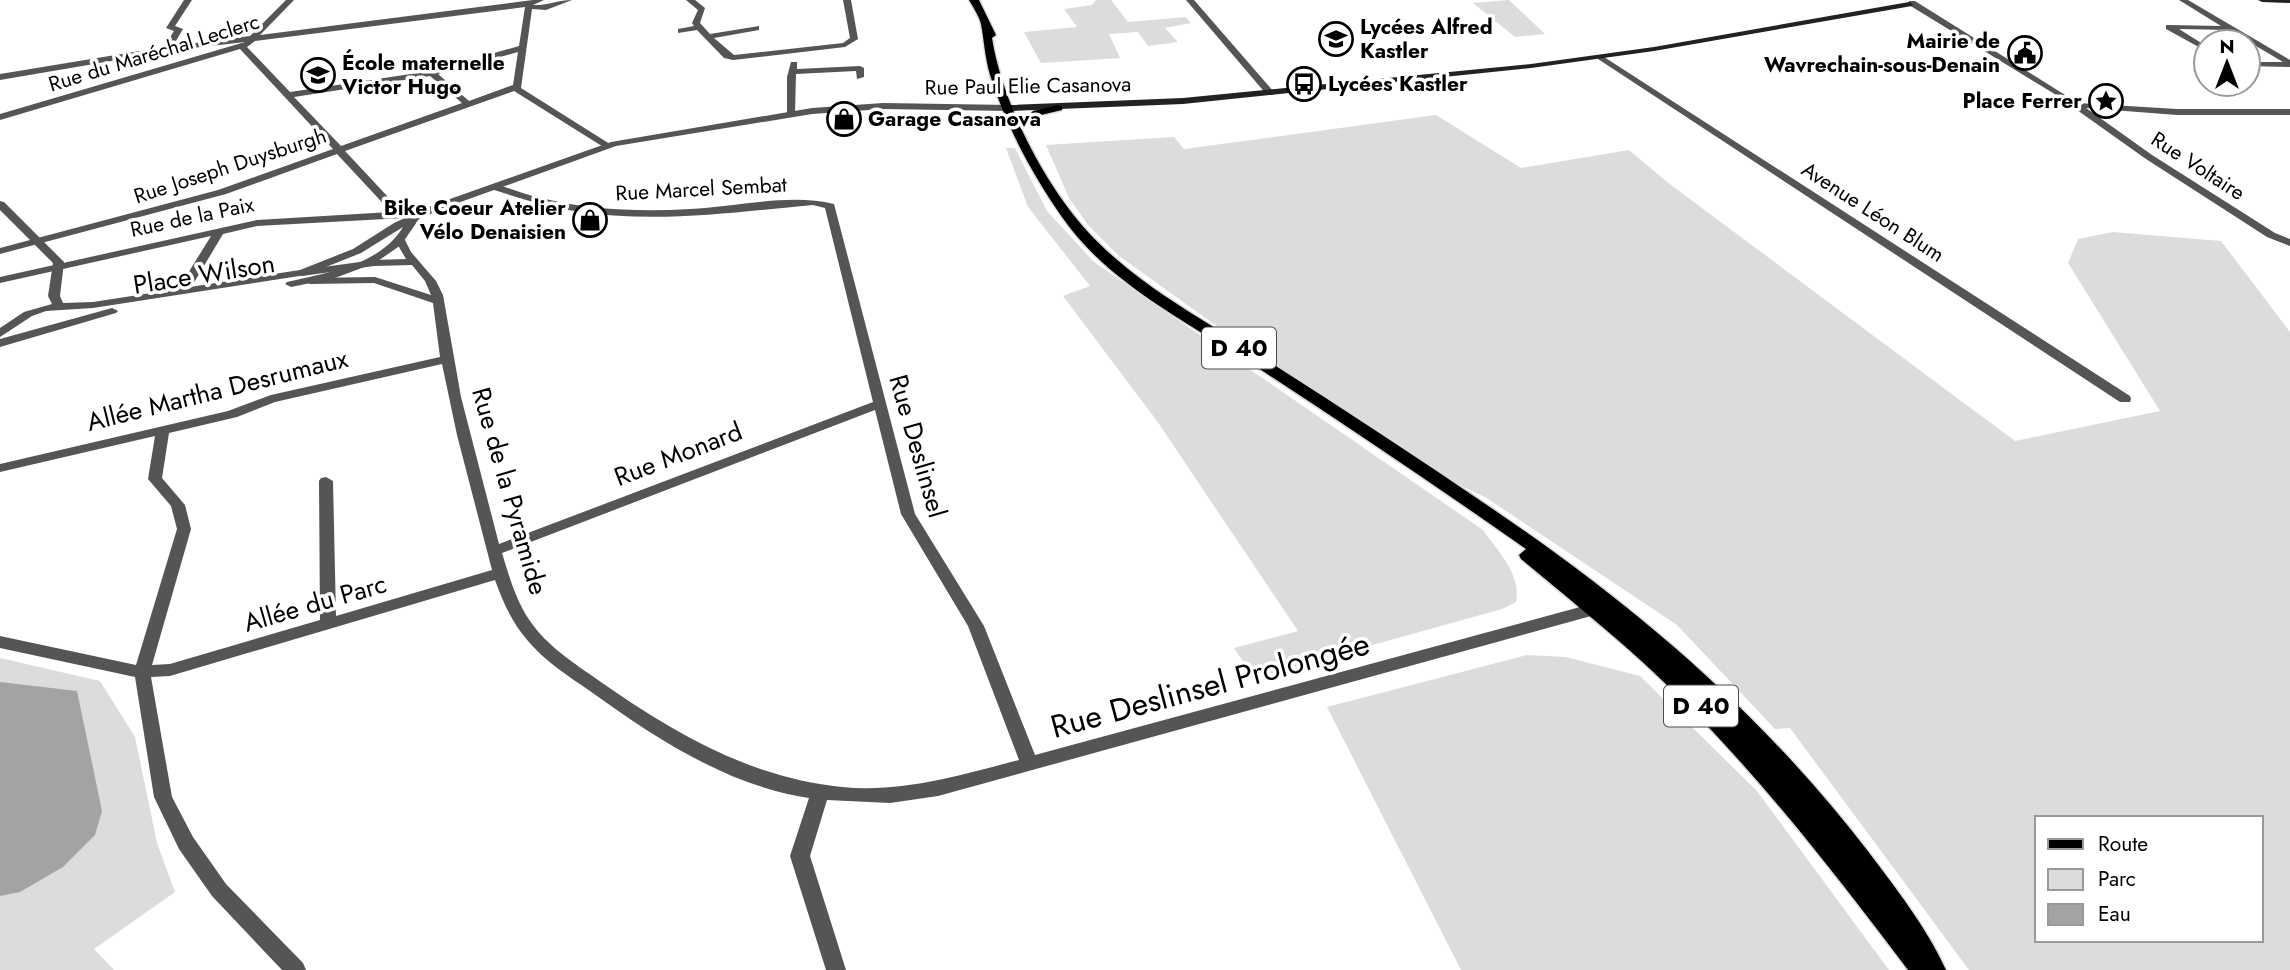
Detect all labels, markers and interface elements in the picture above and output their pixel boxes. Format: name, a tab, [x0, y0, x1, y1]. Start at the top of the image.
street label: Rue du Maréchal Leclerc	[45, 7, 263, 99]
place label: Lycées Alfred Kastler	[1360, 12, 1493, 66]
school or university icon: Lycées Alfred Kastler	[1317, 20, 1355, 58]
place label: Mairie de Wavrechain-sous-Denain	[1764, 26, 2000, 80]
north arrow	[2192, 28, 2262, 98]
text: N	[2219, 33, 2235, 60]
public building icon: Mairie de Wavrechain-sous-Denain	[2006, 34, 2044, 72]
place label: École maternelle Victor Hugo	[341, 48, 505, 102]
school or university icon: École maternelle Victor Hugo	[299, 56, 337, 94]
bus stop icon: Lycées Kastler	[1285, 65, 1323, 103]
street label: Rue Paul Elie Casanova	[924, 69, 1132, 103]
place label: Lycées Kastler	[1328, 69, 1468, 99]
place icon: Place Ferrer	[2087, 82, 2125, 120]
place label: Place Ferrer	[1963, 86, 2082, 116]
shop icon: Garage Casanova	[825, 100, 863, 138]
place label: Garage Casanova	[868, 104, 1041, 134]
street label: Rue Joseph Duysburgh	[130, 121, 330, 211]
street label: Rue Voltaire	[2145, 124, 2251, 208]
street label: Avenue Léon Blum	[1796, 155, 1950, 269]
street label: Rue Marcel Sembat	[614, 170, 788, 208]
street label: Rue de la Paix	[128, 189, 257, 245]
place label: Bike Coeur Atelier Vélo Denaisien	[384, 193, 566, 247]
shop icon: Bike Coeur Atelier Vélo Denaisien	[571, 201, 609, 239]
street label: Place Wilson	[130, 244, 278, 304]
road number: D 40	[1202, 328, 1276, 368]
street label: Allée Martha Desrumaux	[82, 339, 352, 441]
street label: Rue Deslinsel	[879, 370, 957, 522]
street label: Rue de la Pyramide	[462, 383, 558, 599]
street label: Rue Monard	[608, 412, 748, 496]
street label: Allée du Parc	[239, 564, 391, 642]
street label: Rue Deslinsel Prolongée	[1045, 620, 1375, 750]
road number: D 40	[1664, 686, 1738, 726]
legend	[2035, 816, 2262, 942]
text: Route	[2098, 829, 2148, 859]
text: Parc	[2098, 864, 2136, 894]
text: Eau	[2098, 899, 2131, 929]

